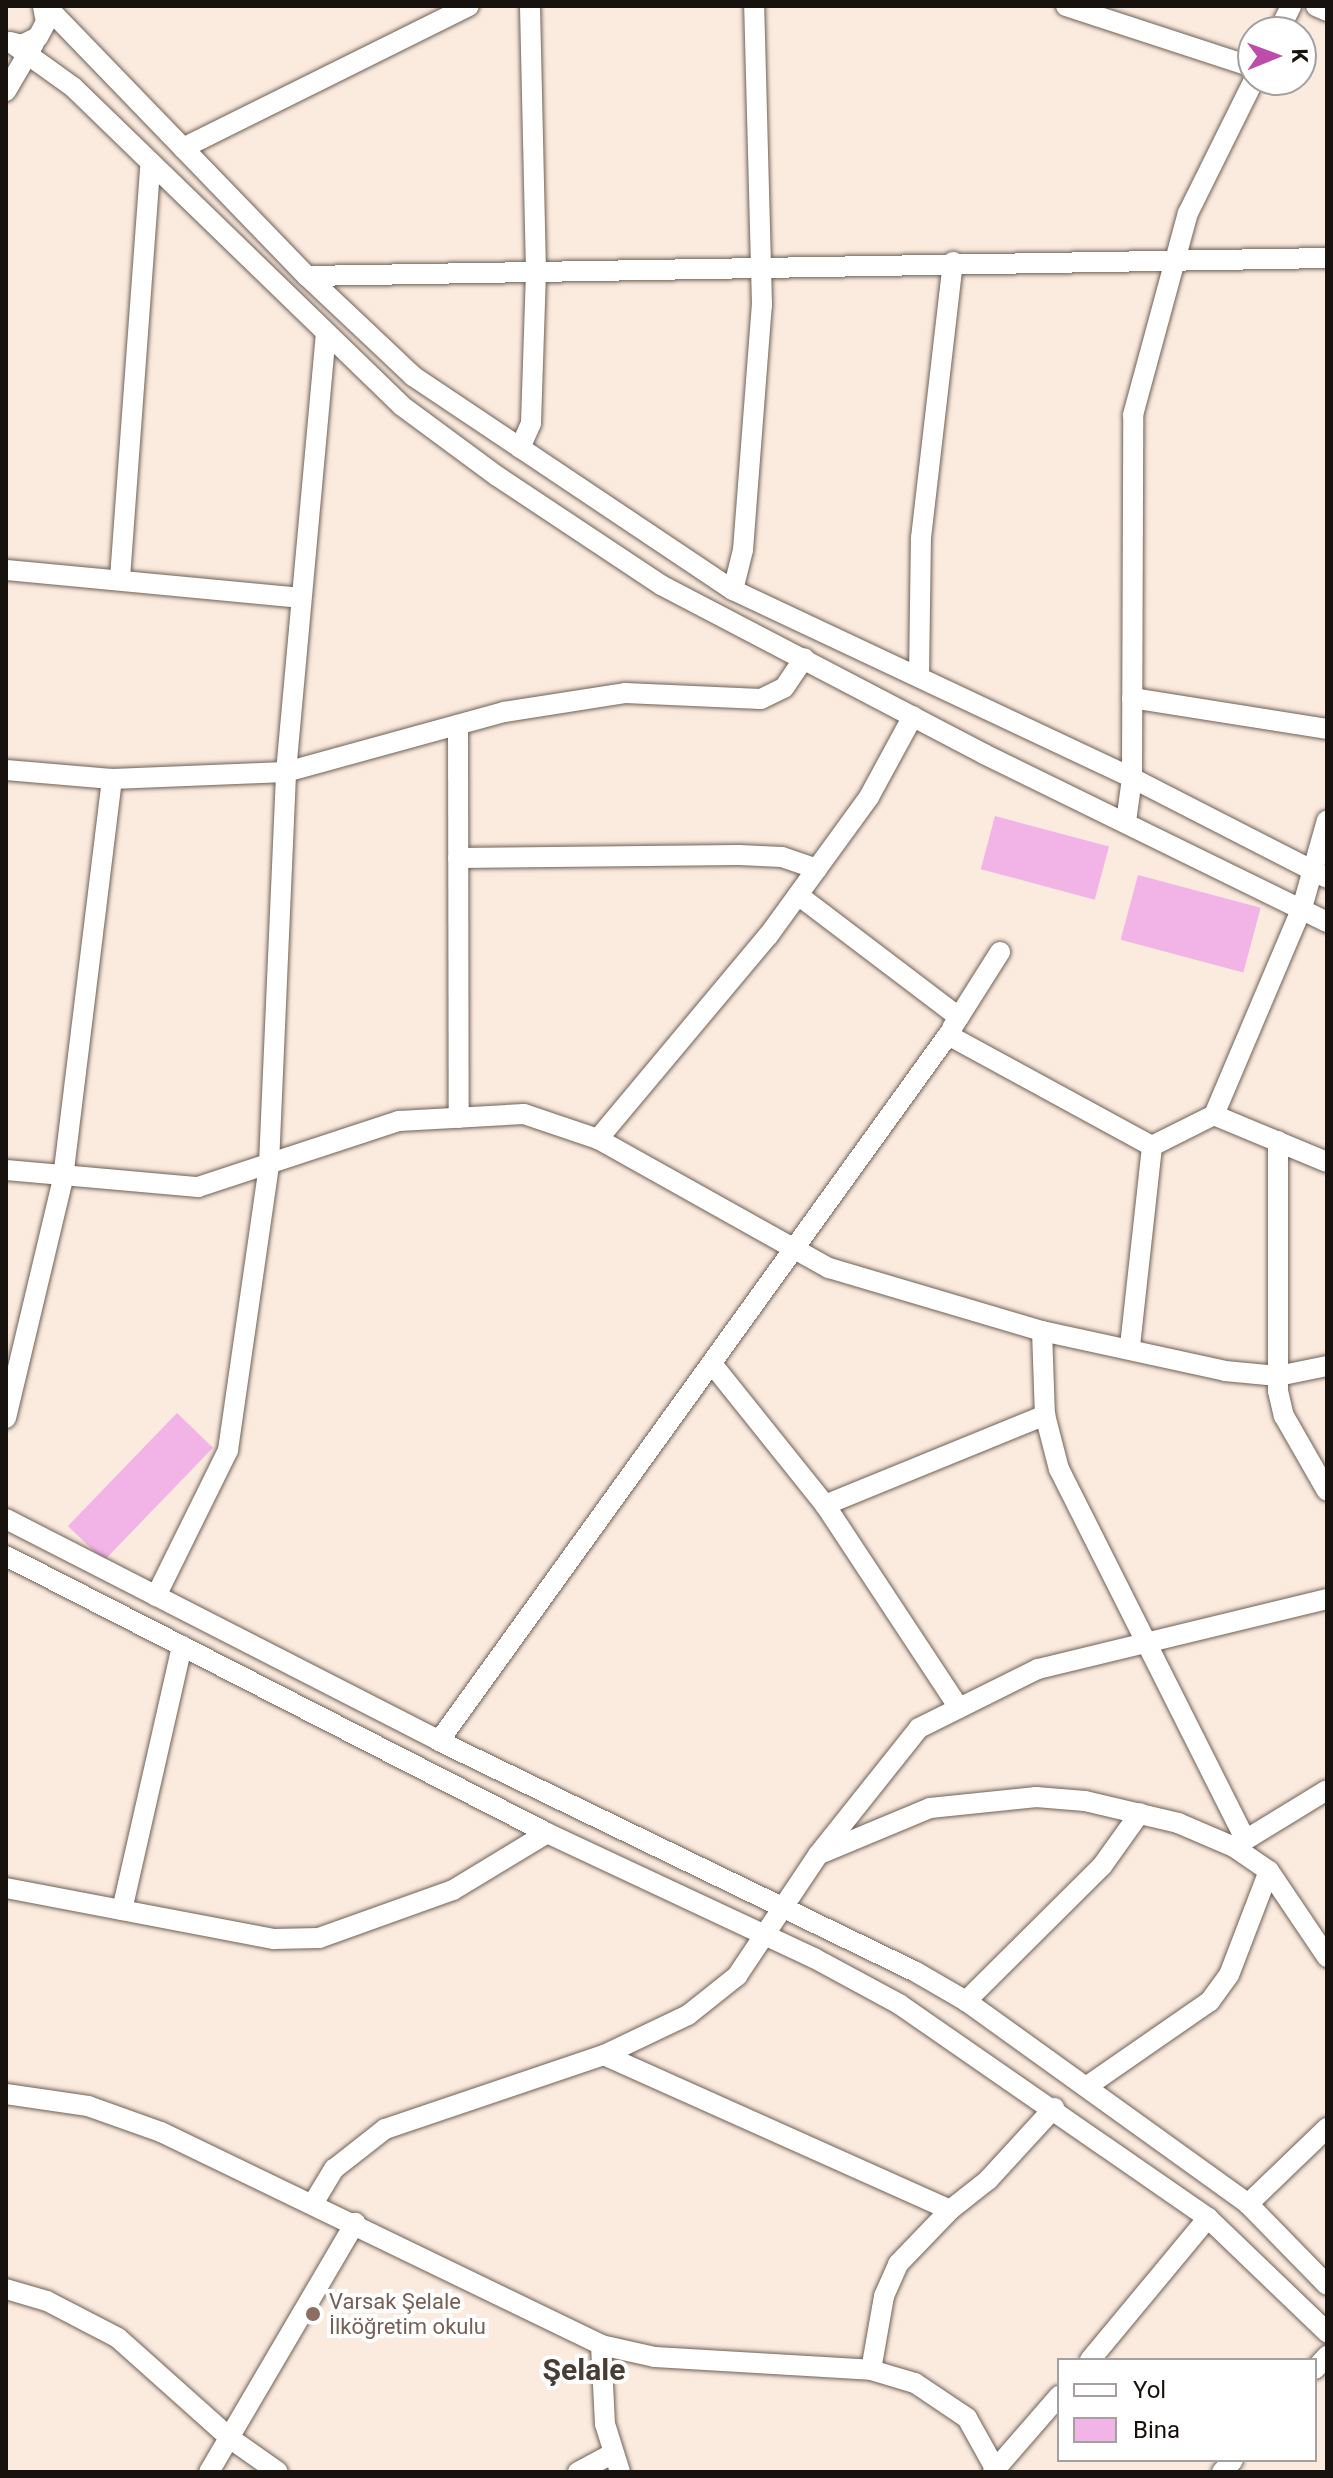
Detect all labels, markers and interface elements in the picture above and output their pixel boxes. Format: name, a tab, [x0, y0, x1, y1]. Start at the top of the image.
north arrow	[1237, 16, 1317, 96]
text: K	[1287, 48, 1312, 63]
place label: Varsak Şelale İlköğretim okulu	[329, 2288, 486, 2340]
marker: Varsak Şelale İlköğretim okulu	[304, 2305, 322, 2323]
district label: Şelale	[543, 2352, 625, 2388]
legend	[1057, 2358, 1317, 2462]
text: Yol	[1133, 2376, 1166, 2404]
text: Bina	[1133, 2416, 1180, 2444]

